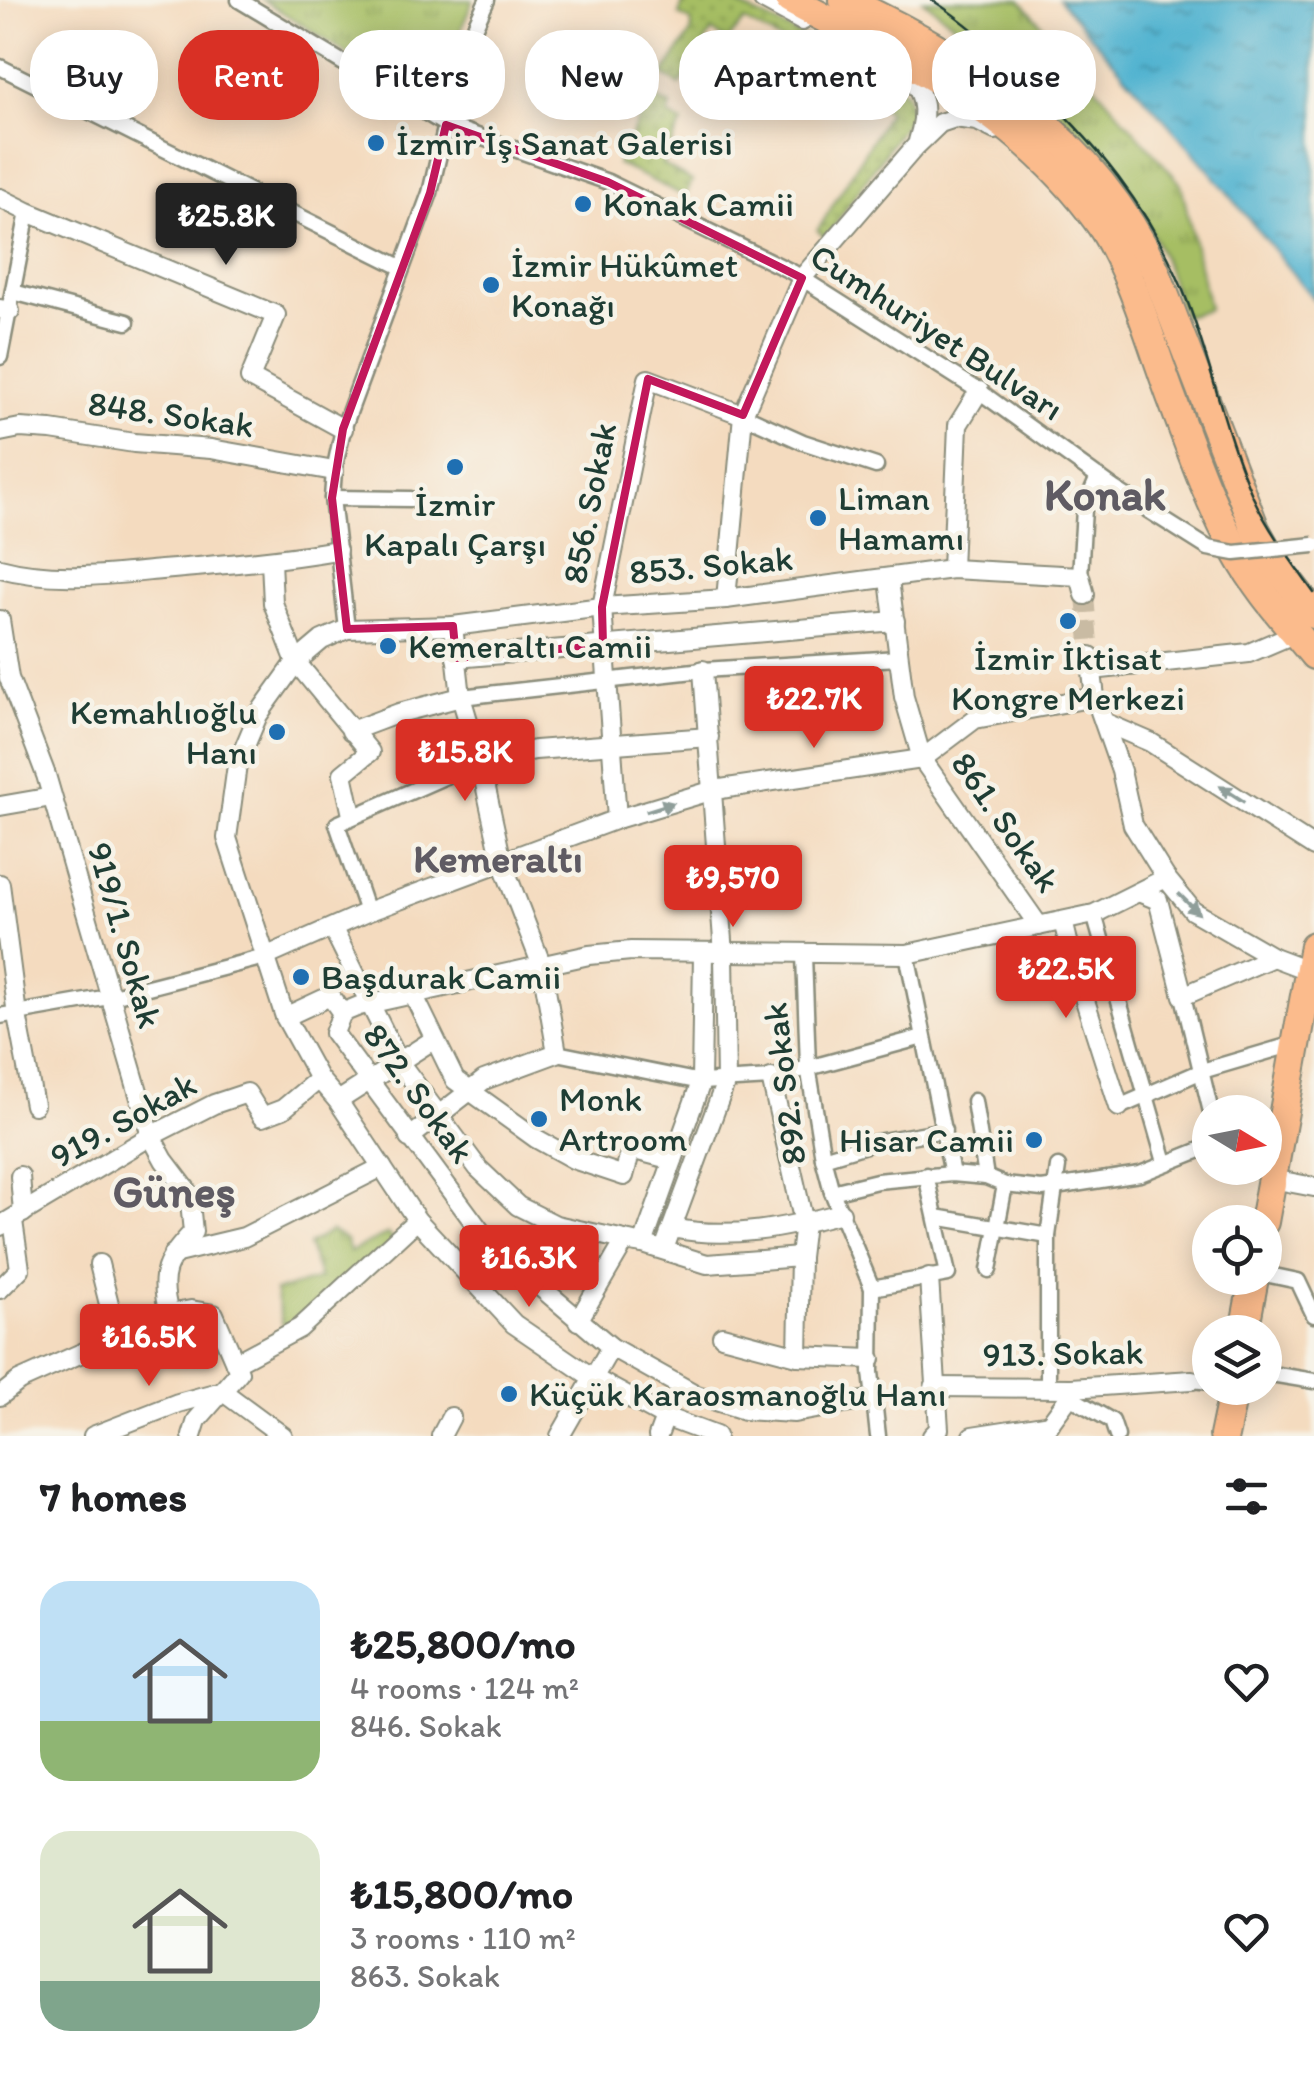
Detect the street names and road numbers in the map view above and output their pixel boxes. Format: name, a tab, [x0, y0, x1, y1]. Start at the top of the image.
street label: Cumhuriyet Bulvarı	[803, 235, 1071, 429]
street label: 848. Sokak	[86, 382, 256, 446]
street label: 856. Sokak	[553, 419, 625, 587]
street label: 853. Sokak	[628, 537, 794, 593]
street label: 861. Sokak	[943, 744, 1069, 900]
street label: 919/1. Sokak	[78, 837, 172, 1033]
street label: 892. Sokak	[753, 1000, 815, 1168]
street label: 872. Sokak	[354, 1015, 484, 1171]
street label: 919. Sokak	[43, 1063, 203, 1177]
street label: 913. Sokak	[982, 1331, 1144, 1375]

